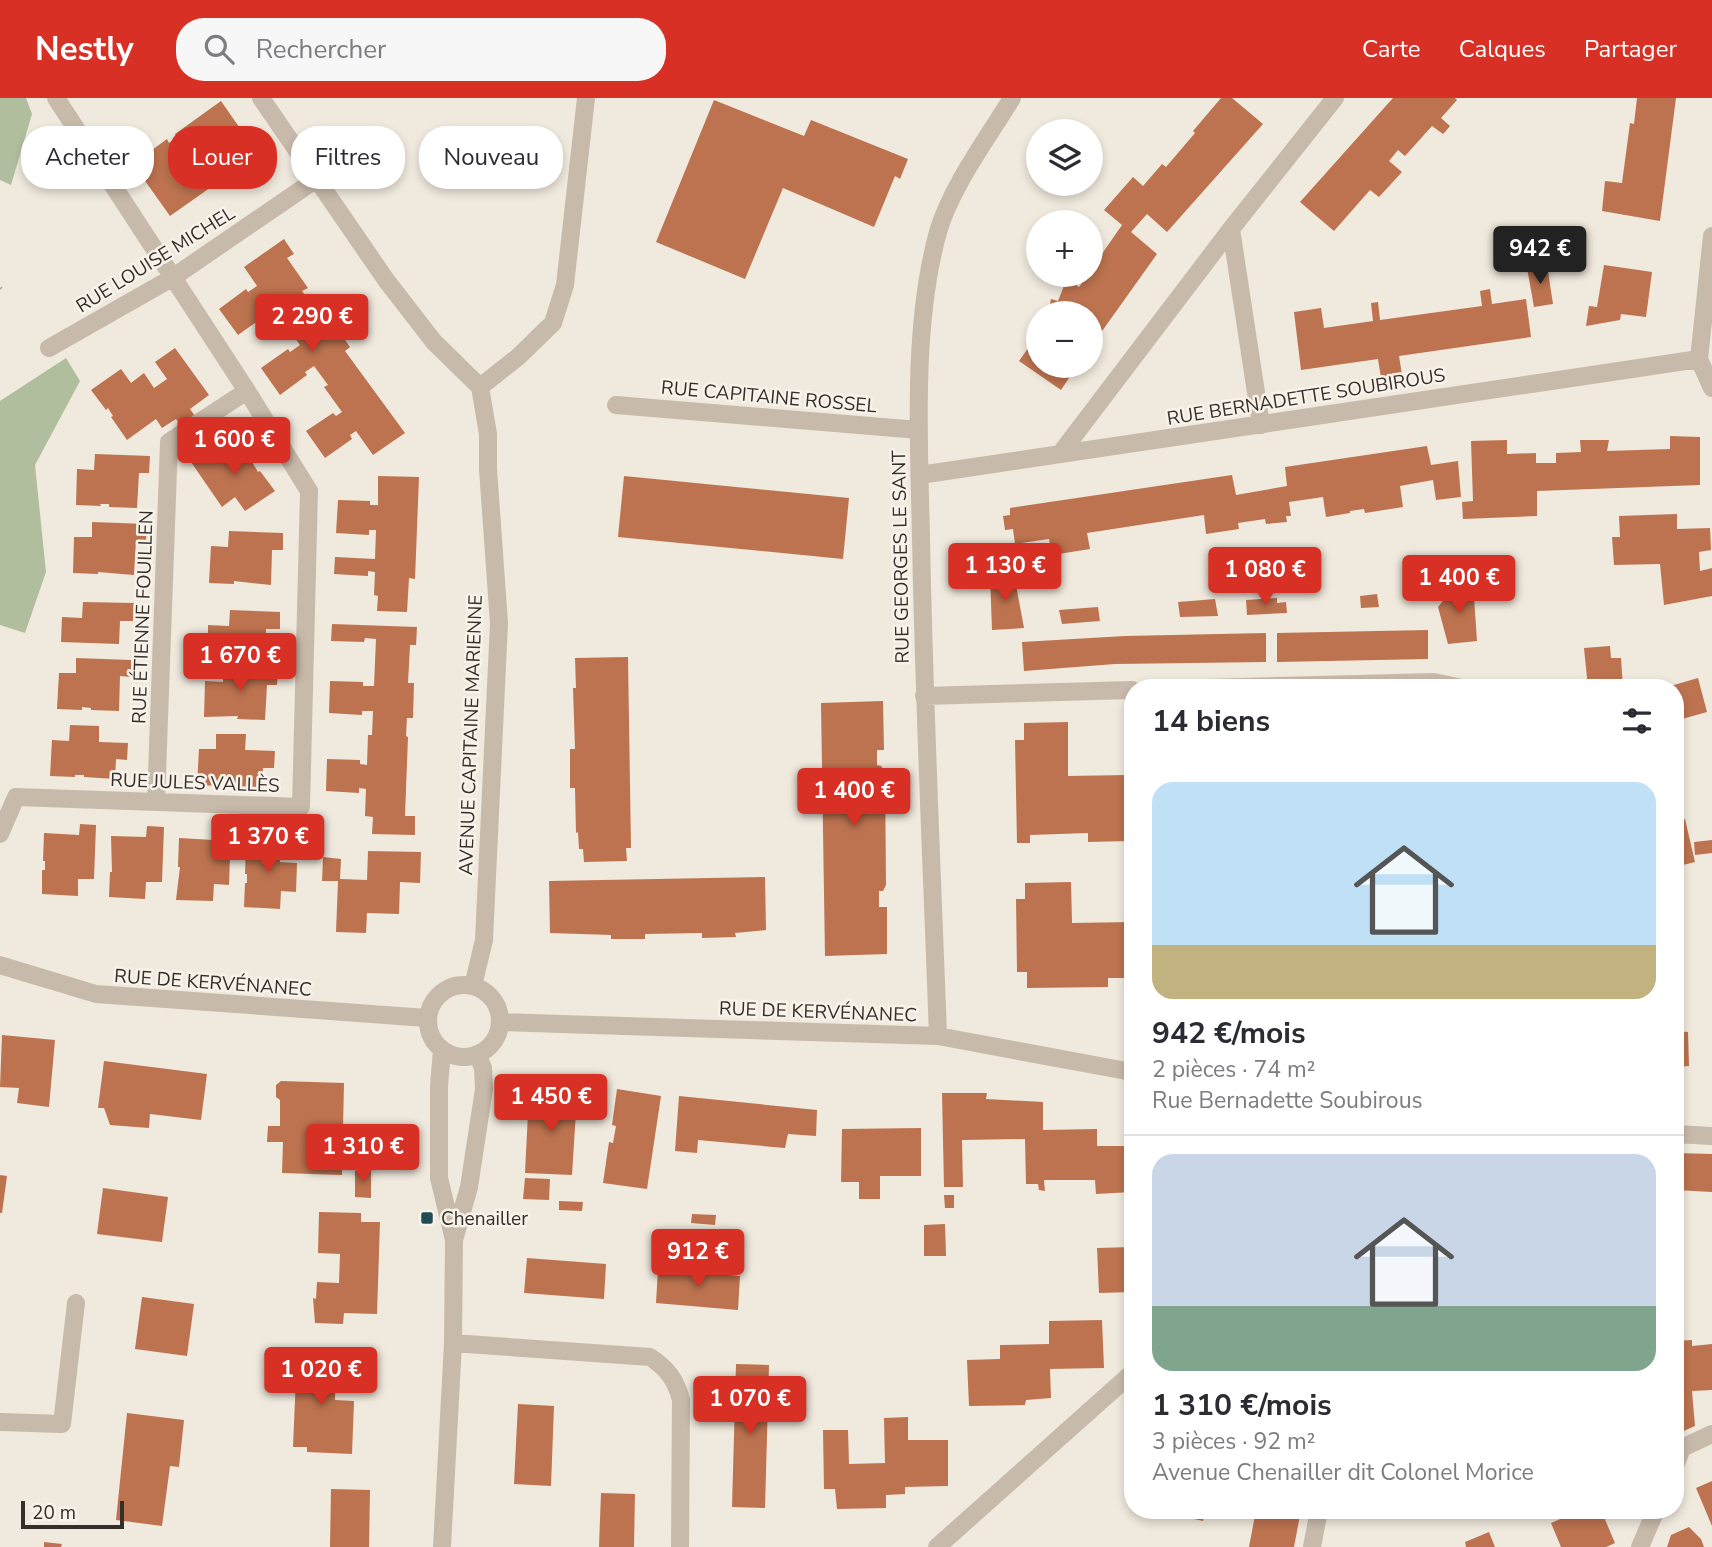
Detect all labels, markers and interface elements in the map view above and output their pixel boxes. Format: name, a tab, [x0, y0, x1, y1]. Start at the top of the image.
search box	[176, 18, 666, 81]
text: Nestly	[35, 27, 134, 72]
icon: search	[200, 30, 238, 68]
text: Rechercher	[256, 32, 386, 67]
text: Carte	[1362, 33, 1421, 65]
text: Calques	[1459, 33, 1546, 65]
text: Partager	[1584, 33, 1677, 65]
map controls	[1026, 119, 1103, 378]
button: layers	[1026, 119, 1103, 196]
chip: Acheter	[21, 126, 154, 189]
chip: Louer	[168, 126, 277, 189]
chip: Filtres	[291, 126, 405, 189]
chip: Nouveau	[419, 126, 563, 189]
street label: RUE LOUISE MICHEL	[71, 200, 241, 319]
button: +	[1026, 210, 1103, 287]
pin: 942 €	[1491, 226, 1589, 286]
text: 942 €	[1509, 233, 1571, 264]
pin: 2 290 €	[247, 294, 377, 354]
text: 2 290 €	[271, 301, 353, 332]
button: −	[1026, 301, 1103, 378]
street label: RUE BERNADETTE SOUBIROUS	[1165, 362, 1447, 432]
street label: RUE CAPITAINE ROSSEL	[660, 375, 878, 419]
pin: 1 600 €	[169, 418, 299, 477]
text: 1 600 €	[193, 424, 275, 455]
street label: RUE GEORGES LE SANT	[886, 450, 916, 664]
street label: RUE ÉTIENNE FOUILLEN	[126, 510, 160, 724]
pin: 1 130 €	[940, 544, 1070, 603]
pin: 1 080 €	[1200, 547, 1330, 607]
text: 1 130 €	[964, 550, 1046, 581]
text: 1 080 €	[1224, 554, 1306, 585]
pin: 1 400 €	[1394, 556, 1524, 615]
text: 1 400 €	[1418, 562, 1500, 593]
street label: AVENUE CAPITAINE MARIENNE	[453, 594, 489, 876]
pin: 1 670 €	[175, 634, 305, 693]
text: 1 670 €	[199, 640, 281, 671]
text: 14 biens	[1152, 701, 1270, 742]
icon: filters	[1618, 702, 1656, 740]
street label: RUE JULES VALLÈS	[110, 767, 280, 799]
pin: 1 400 €	[789, 768, 919, 828]
text: 1 400 €	[813, 775, 895, 806]
pin: 1 370 €	[203, 814, 333, 874]
text: 1 370 €	[227, 821, 309, 852]
icon: home	[1341, 827, 1467, 953]
street label: RUE DE KERVÉNANEC	[113, 963, 313, 1003]
street label: RUE DE KERVÉNANEC	[719, 996, 917, 1028]
text: 942 €/mois	[1152, 1013, 1306, 1054]
text: 2 pièces · 74 m²	[1152, 1054, 1315, 1085]
pin: 1 450 €	[486, 1074, 616, 1134]
text: 1 450 €	[510, 1081, 592, 1112]
text: Rue Bernadette Soubirous	[1152, 1085, 1423, 1116]
pin: 1 310 €	[298, 1124, 428, 1184]
text: 1 310 €	[322, 1131, 404, 1162]
icon: home	[1341, 1199, 1467, 1325]
place label: Chenailler	[441, 1206, 528, 1232]
marker: Chenailler	[419, 1210, 435, 1226]
pin: 912 €	[649, 1230, 747, 1289]
text: 912 €	[667, 1236, 729, 1267]
pin: 1 020 €	[256, 1348, 386, 1407]
text: 1 020 €	[280, 1354, 362, 1385]
pin: 1 070 €	[685, 1376, 815, 1436]
text: 1 070 €	[709, 1383, 791, 1414]
text: 1 310 €/mois	[1152, 1385, 1332, 1426]
text: 3 pièces · 92 m²	[1152, 1426, 1315, 1457]
text: Avenue Chenailler dit Colonel Morice	[1152, 1457, 1534, 1488]
scale bar	[21, 1498, 124, 1530]
text: 20 m	[32, 1500, 76, 1526]

